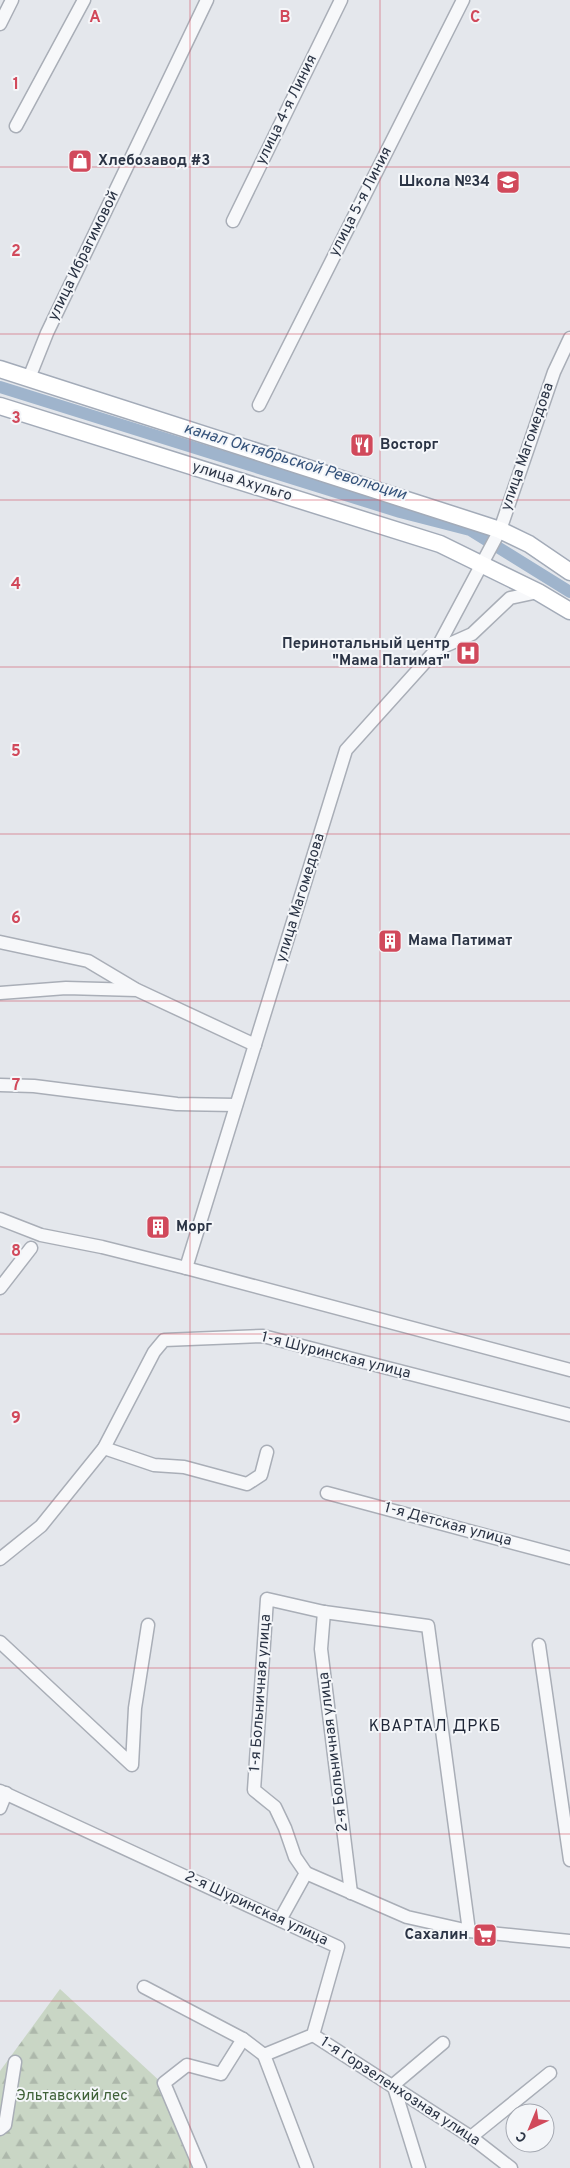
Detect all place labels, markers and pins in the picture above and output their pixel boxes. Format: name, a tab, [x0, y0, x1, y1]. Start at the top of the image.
shop icon: Хлебозавод #3	[67, 148, 93, 174]
place label: Хлебозавод #3	[98, 152, 210, 171]
school or university icon: Школа №34	[495, 169, 521, 195]
place label: Школа №34	[399, 173, 490, 192]
restaurant icon: Восторг	[349, 432, 375, 458]
place label: Восторг	[380, 436, 439, 455]
place label: Перинотальный центр "Мама Патимат"	[282, 635, 450, 671]
hospital icon: Перинотальный центр "Мама Патимат"	[455, 640, 481, 666]
building icon: Мама Патимат	[377, 928, 403, 954]
place label: Мама Патимат	[408, 932, 512, 951]
building icon: Морг	[145, 1214, 171, 1240]
place label: Морг	[176, 1218, 212, 1237]
supermarket icon: Сахалин	[472, 1922, 498, 1948]
place label: Сахалин	[405, 1926, 468, 1945]

